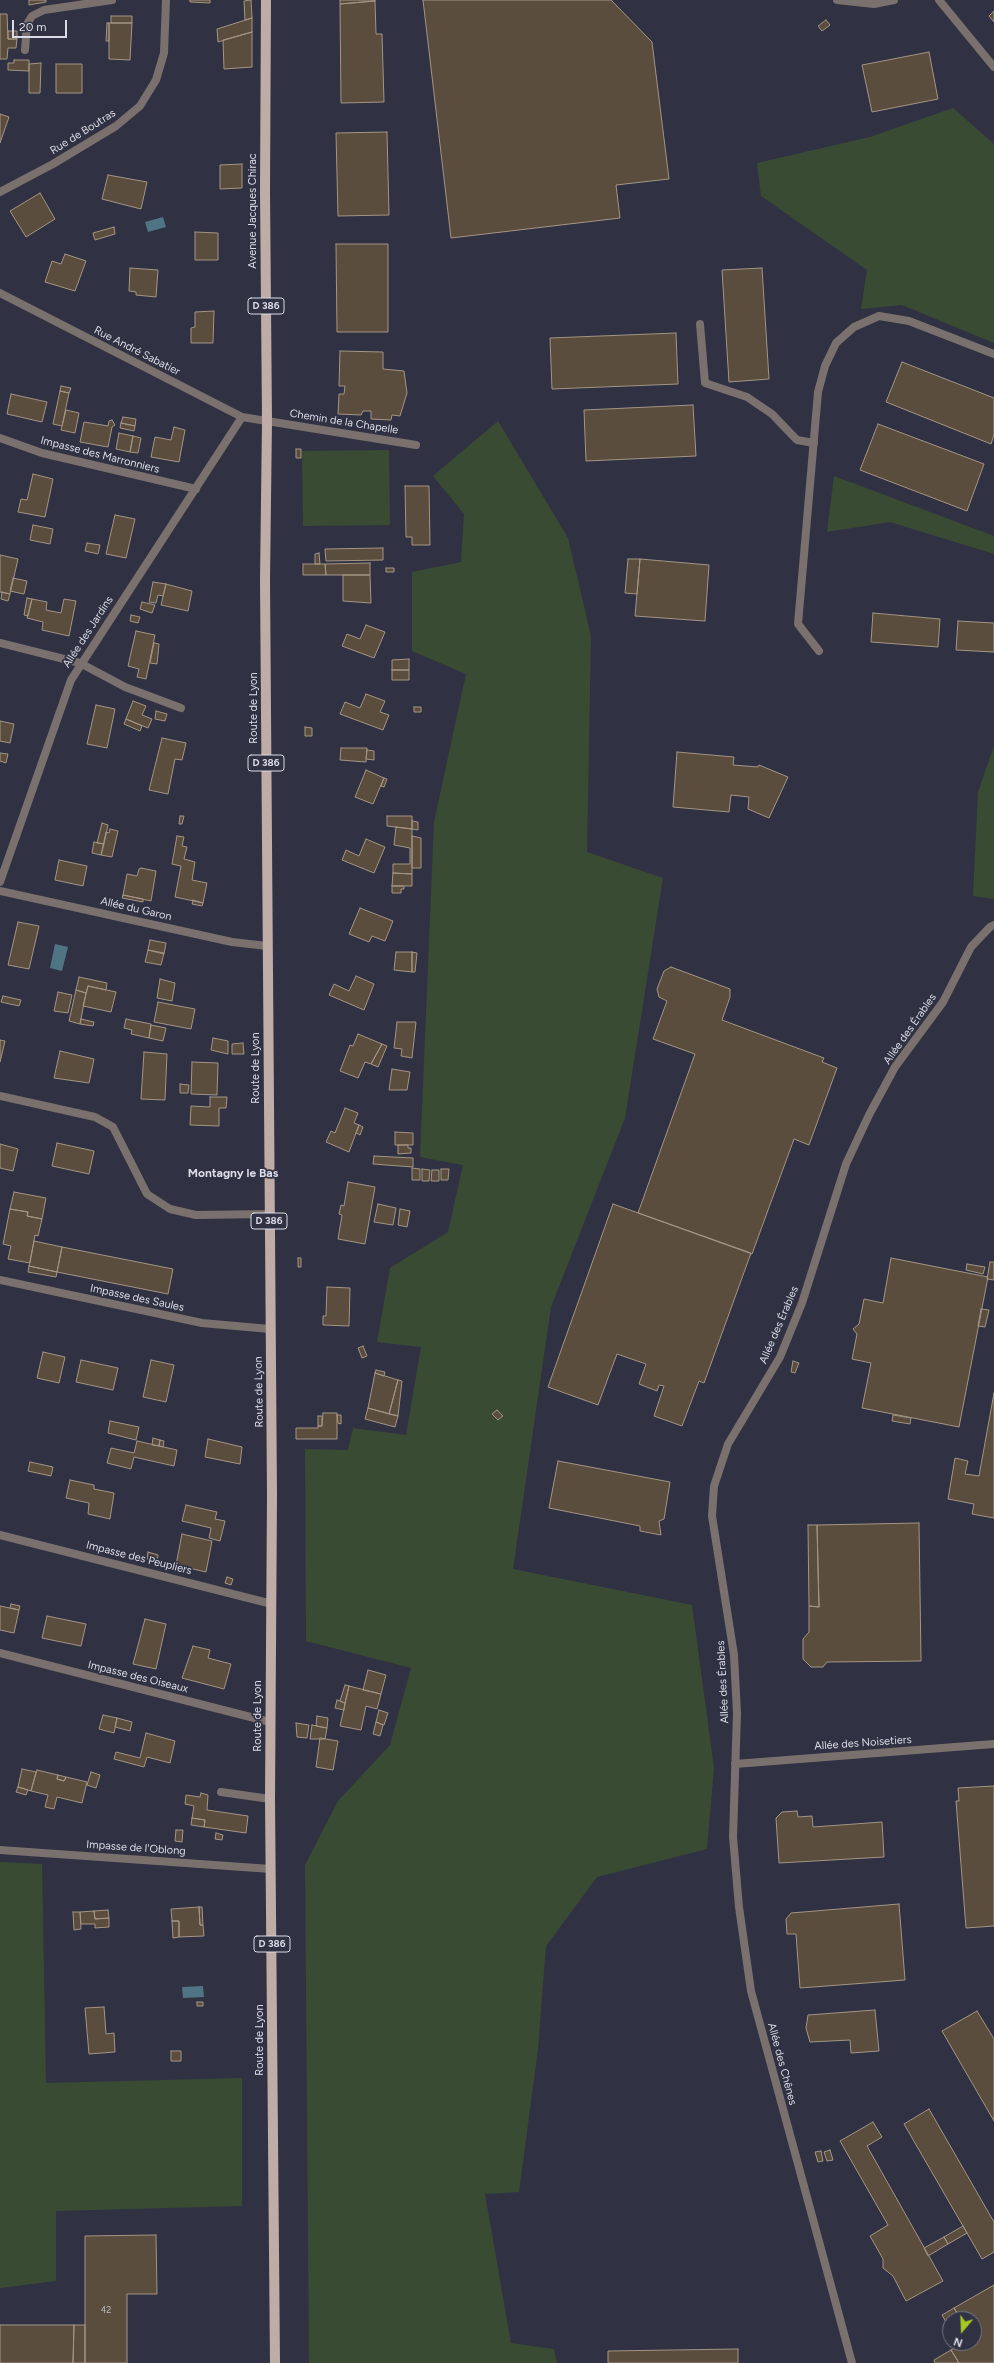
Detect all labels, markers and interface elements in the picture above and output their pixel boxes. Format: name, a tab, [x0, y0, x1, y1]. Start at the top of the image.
scale bar	[14, 12, 69, 38]
text: 20 m	[19, 20, 47, 34]
street label: Rue de Boutras	[48, 107, 118, 157]
street label: Avenue Jacques Chirac	[246, 153, 260, 269]
road number: D 386	[248, 298, 284, 314]
street label: Rue André Sabatier	[92, 324, 182, 378]
street label: Chemin de la Chapelle	[289, 407, 399, 437]
street label: Impasse des Marronniers	[39, 434, 161, 476]
street label: Allée des Jardins	[60, 594, 116, 670]
street label: Route de Lyon	[247, 672, 261, 744]
road number: D 386	[248, 755, 284, 771]
street label: Allée du Garon	[99, 894, 173, 924]
street label: Allée des Érables	[881, 991, 939, 1067]
street label: Route de Lyon	[249, 1032, 263, 1104]
district label: Montagny le Bas	[188, 1166, 278, 1180]
road number: D 386	[251, 1213, 287, 1229]
street label: Impasse des Saules	[89, 1282, 185, 1314]
street label: Allée des Érables	[757, 1284, 801, 1366]
street label: Route de Lyon	[252, 1356, 266, 1428]
street label: Impasse des Peupliers	[85, 1538, 193, 1578]
street label: Allée des Érables	[714, 1640, 732, 1724]
street label: Impasse des Oiseaux	[86, 1658, 190, 1696]
street label: Route de Lyon	[251, 1680, 265, 1752]
street label: Allée des Noisetiers	[814, 1733, 912, 1753]
street label: Impasse de l'Oblong	[86, 1838, 186, 1858]
road number: D 386	[254, 1936, 290, 1952]
street label: Route de Lyon	[253, 2004, 267, 2076]
street label: Allée des Chênes	[765, 2021, 799, 2107]
house number: 42	[101, 2305, 111, 2315]
north arrow	[942, 2311, 982, 2351]
text: N	[952, 2334, 964, 2349]

